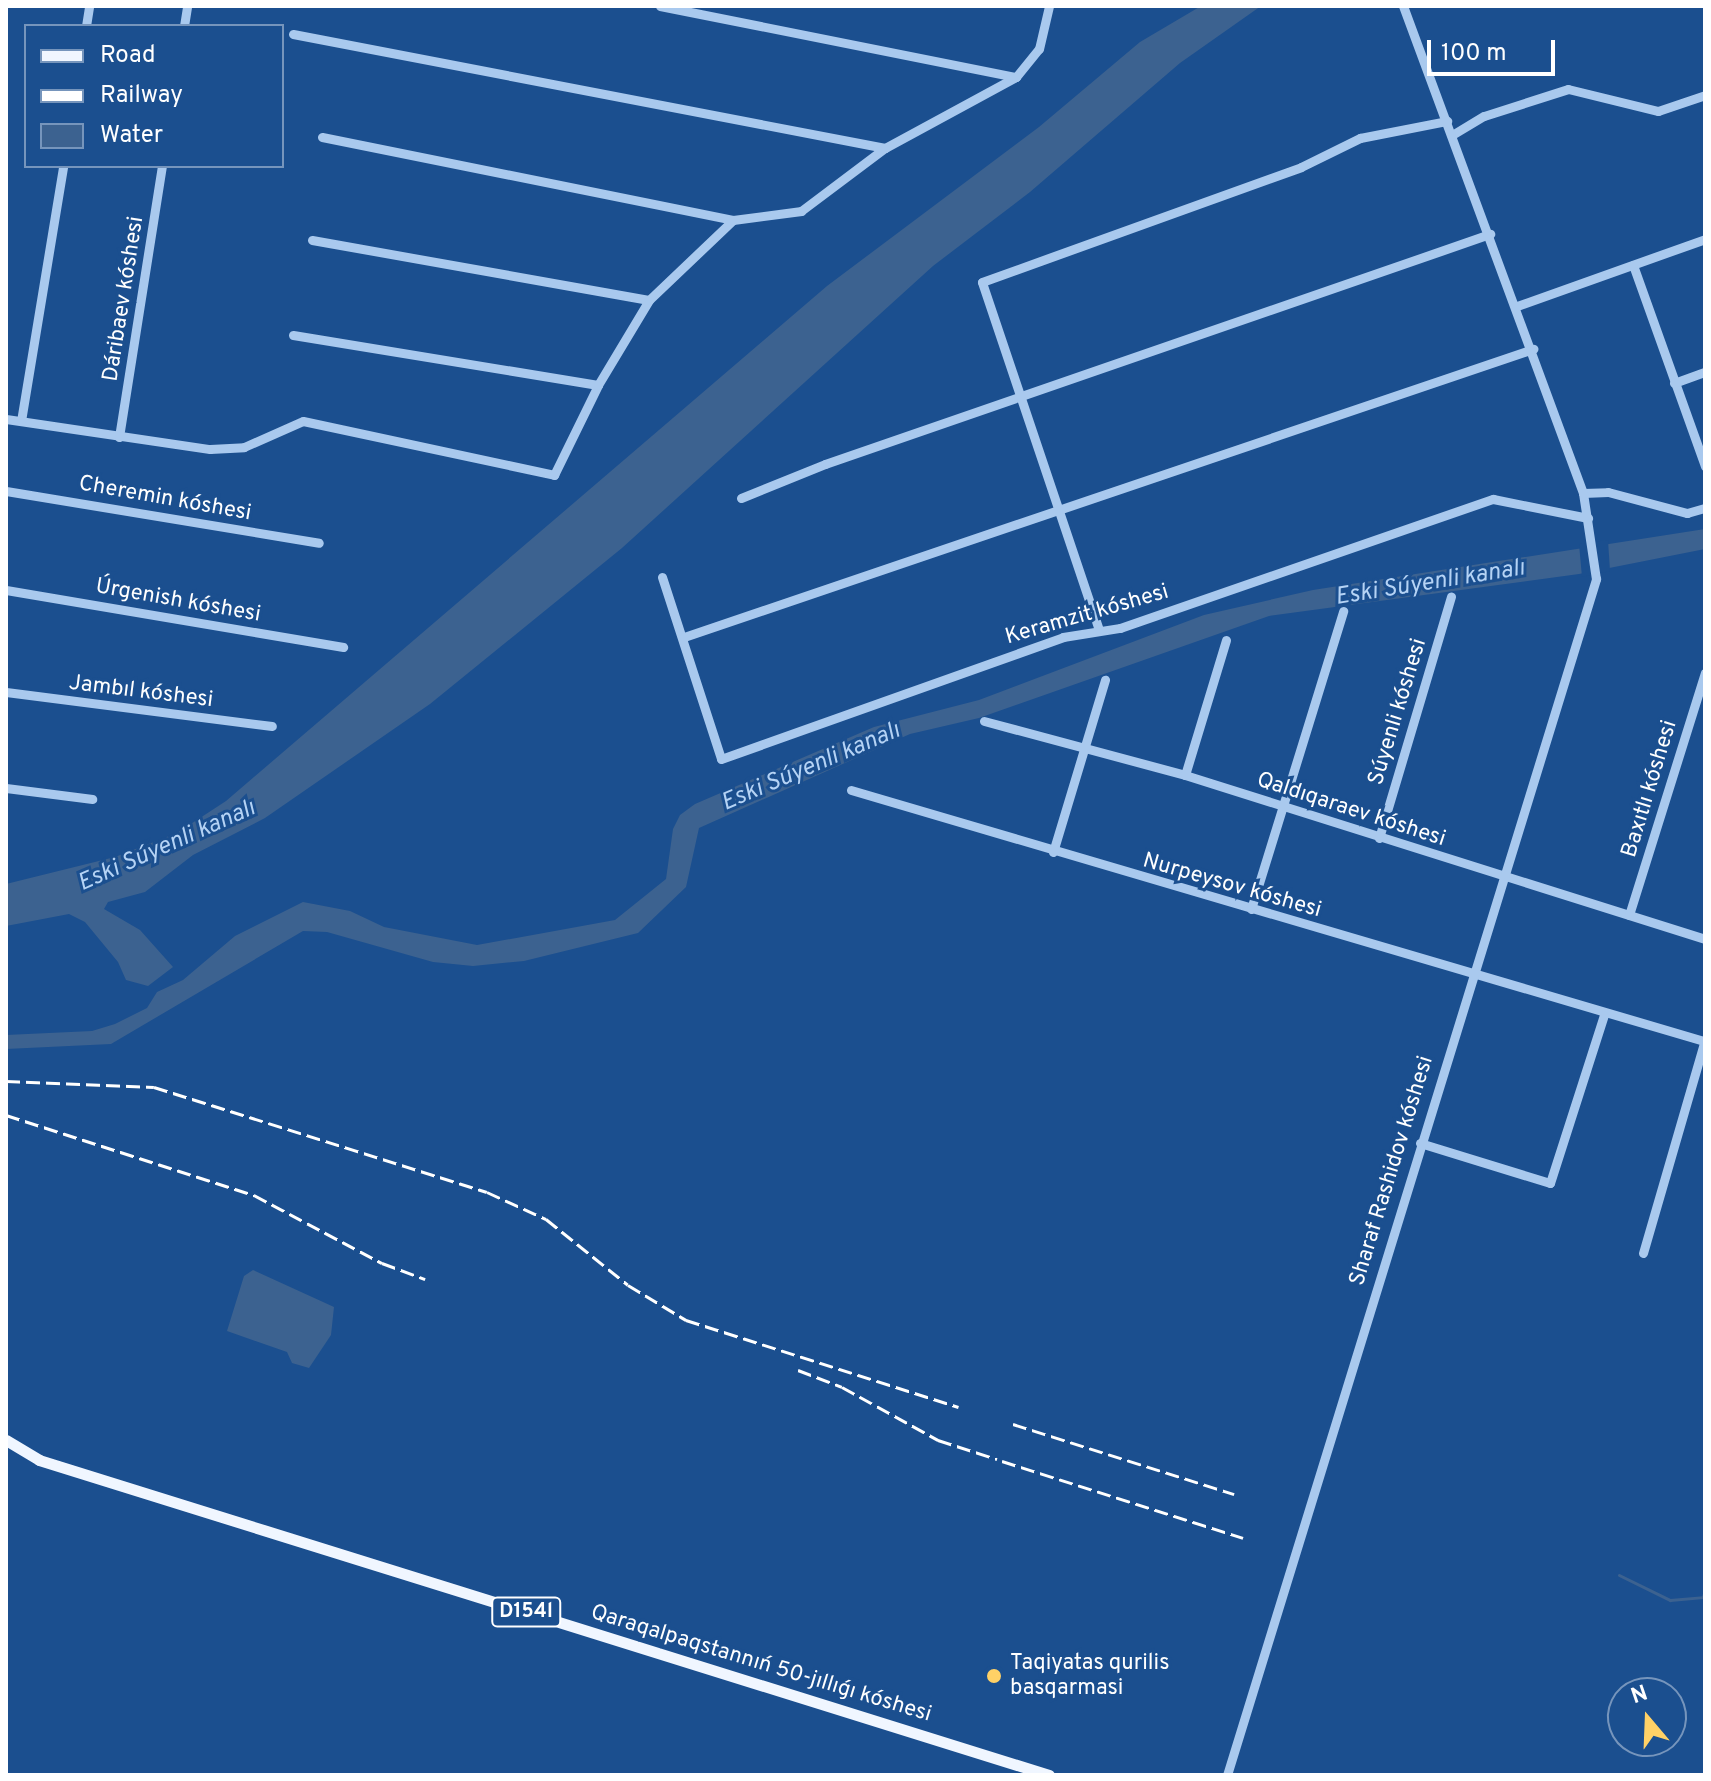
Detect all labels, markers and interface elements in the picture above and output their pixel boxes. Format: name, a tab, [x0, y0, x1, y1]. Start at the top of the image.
legend	[24, 24, 284, 168]
scale bar	[1431, 24, 1559, 74]
text: 100 m	[1441, 39, 1507, 69]
text: Road	[100, 41, 156, 71]
text: Railway	[100, 81, 183, 111]
text: Water	[100, 121, 163, 151]
street label: Dáribaev kóshesi	[98, 215, 150, 383]
street label: Cheremin kóshesi	[77, 471, 253, 527]
water label: Eski Súyenli kanalı	[1333, 555, 1527, 613]
street label: Úrgenish kóshesi	[93, 573, 263, 629]
street label: Keramzit kóshesi	[1002, 579, 1172, 651]
street label: Súyenli kóshesi	[1363, 636, 1433, 788]
street label: Jambıl kóshesi	[67, 670, 215, 714]
water label: Eski Súyenli kanalı	[717, 717, 905, 819]
street label: Baxıtlı kóshesi	[1617, 717, 1683, 861]
street label: Qaldıqaraev kóshesi	[1253, 767, 1449, 853]
water label: Eski Súyenli kanalı	[74, 795, 260, 899]
street label: Nurpeysov kóshesi	[1140, 848, 1324, 924]
street label: Sharaf Rashidov kóshesi	[1344, 1053, 1440, 1289]
road number: D154l	[490, 1596, 562, 1628]
street label: Qaraqalpaqstannıń 50-jıllıǵı kóshesi	[587, 1599, 935, 1729]
place label: Taqiyatas qurilis basqarmasi	[1010, 1650, 1169, 1702]
marker: Taqiyatas qurilis basqarmasi	[985, 1667, 1003, 1685]
north arrow	[1607, 1677, 1687, 1757]
text: N	[1628, 1680, 1652, 1711]

